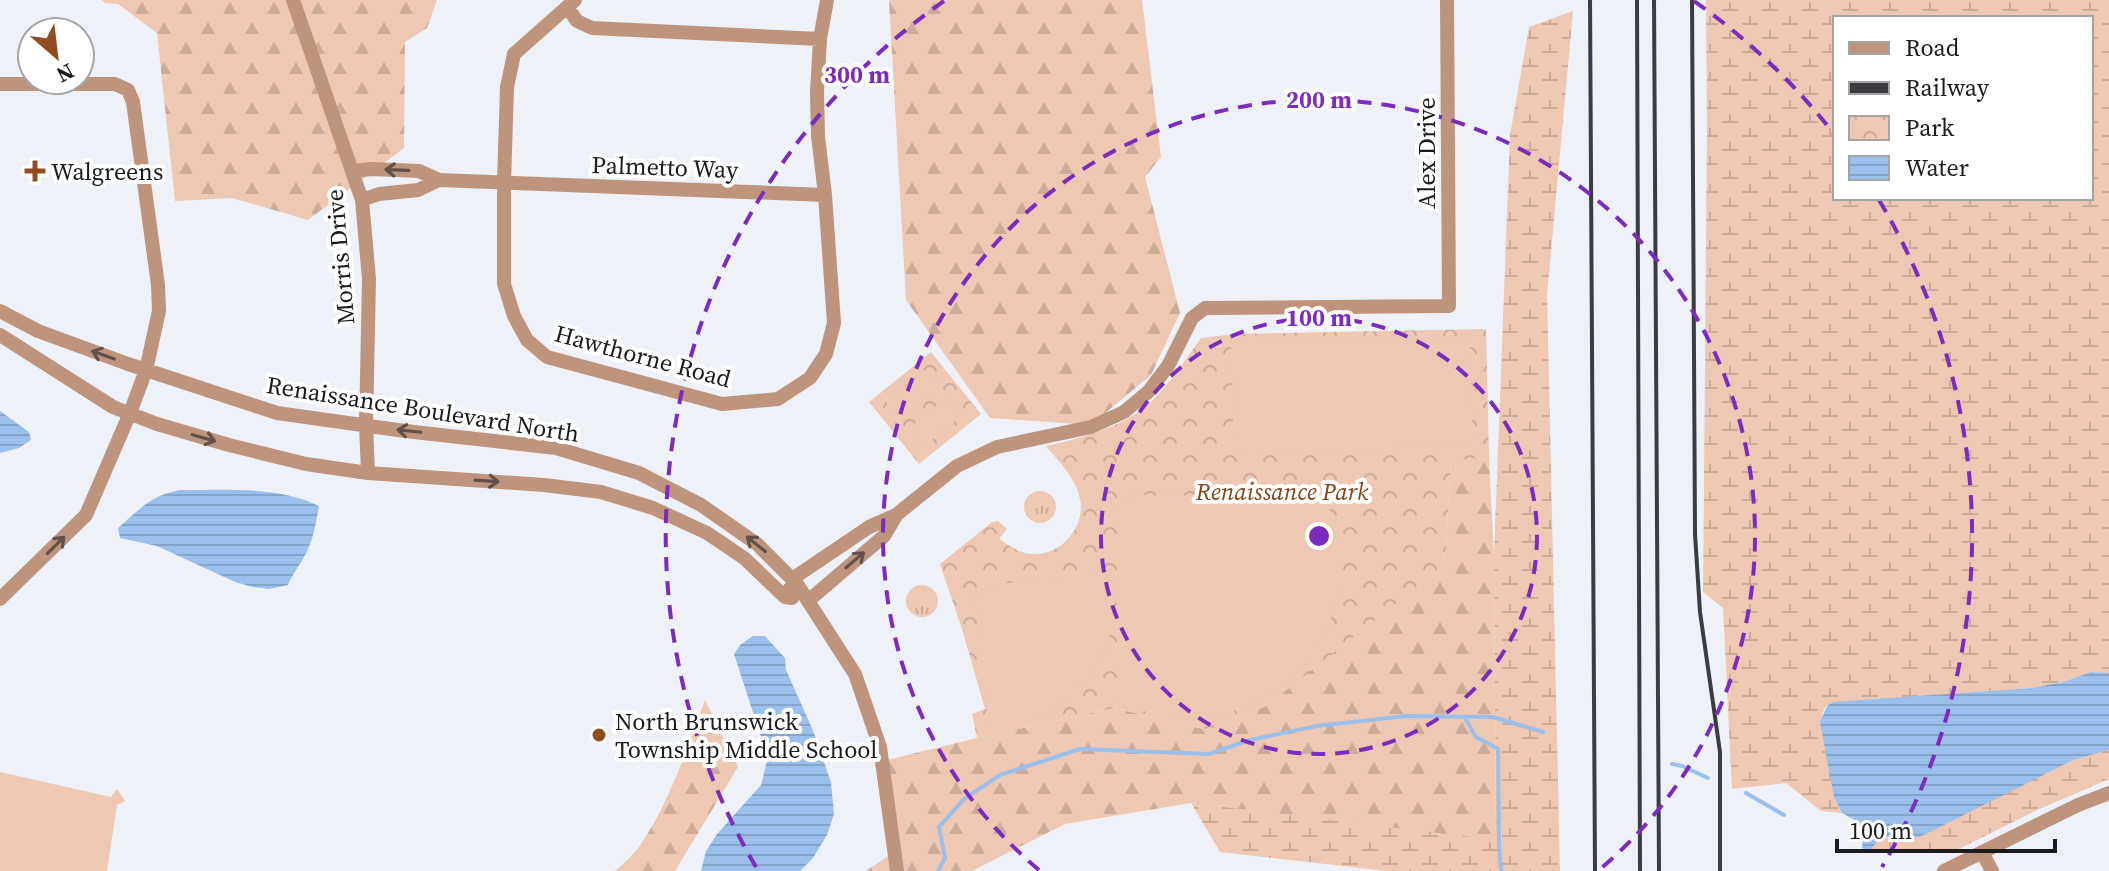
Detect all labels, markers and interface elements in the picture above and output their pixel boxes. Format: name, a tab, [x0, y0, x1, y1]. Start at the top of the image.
north arrow	[16, 16, 96, 96]
legend	[1833, 16, 2093, 200]
text: Road	[1905, 31, 1960, 64]
text: N	[51, 57, 80, 91]
text: 300 m	[824, 58, 890, 91]
text: Railway	[1905, 71, 1990, 104]
text: 200 m	[1286, 83, 1352, 116]
street label: Alex Drive	[1410, 97, 1443, 209]
text: Park	[1905, 111, 1955, 144]
street label: Palmetto Way	[591, 148, 740, 186]
text: Water	[1905, 151, 1969, 184]
place label: Walgreens	[51, 155, 163, 188]
marker: Walgreens	[26, 162, 44, 180]
one-way arrow	[384, 162, 411, 178]
street label: Morris Drive	[318, 188, 362, 326]
text: 100 m	[1286, 301, 1352, 334]
street label: Hawthorne Road	[551, 317, 735, 395]
one-way arrow	[91, 347, 116, 362]
street label: Renaissance Boulevard North	[264, 368, 582, 450]
one-way arrow	[396, 424, 423, 439]
one-way arrow	[190, 431, 216, 446]
one-way arrow	[473, 474, 500, 489]
park label: Renaissance Park	[1195, 475, 1369, 508]
centre of rings	[1305, 522, 1333, 550]
one-way arrow	[746, 535, 766, 553]
one-way arrow	[46, 536, 65, 555]
one-way arrow	[844, 551, 865, 569]
place label: North Brunswick Township Middle School	[615, 705, 877, 766]
marker: North Brunswick Township Middle School	[590, 726, 608, 744]
scale bar	[1837, 803, 2055, 853]
text: 100 m	[1849, 814, 1912, 847]

